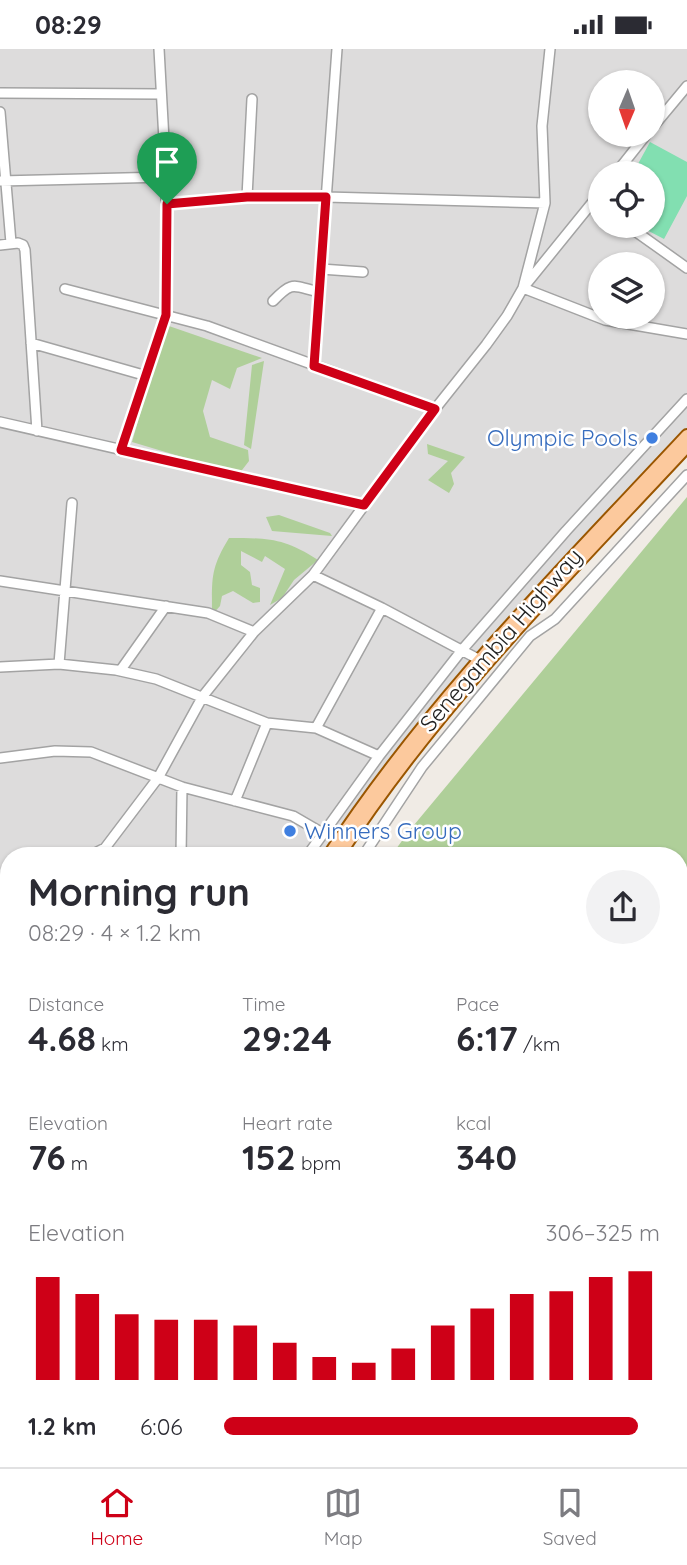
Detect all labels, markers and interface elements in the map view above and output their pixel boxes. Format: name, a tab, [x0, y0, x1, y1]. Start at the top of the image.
text: 08:29	[35, 8, 102, 41]
north arrow	[588, 70, 665, 147]
map controls	[588, 70, 665, 329]
pin	[137, 132, 197, 204]
icon: arrive	[148, 143, 186, 181]
button: locate	[588, 161, 665, 238]
button: layers	[588, 252, 665, 329]
place label: Olympic Pools	[487, 423, 638, 452]
marker: Olympic Pools	[644, 430, 660, 446]
street label: Senegambia Highway	[413, 542, 588, 737]
place label: Winners Group	[304, 816, 462, 845]
marker: Winners Group	[282, 823, 298, 839]
text: Morning run	[28, 868, 250, 916]
button: share	[586, 870, 660, 944]
text: 08:29 · 4 × 1.2 km	[28, 918, 201, 947]
text: Distance	[28, 992, 104, 1016]
text: Time	[242, 992, 286, 1016]
text: Pace	[456, 992, 499, 1016]
text: 4.68	[28, 1016, 96, 1060]
text: 29:24	[242, 1016, 332, 1060]
text: 6:17	[456, 1016, 518, 1060]
text: km	[96, 1032, 129, 1056]
text: /km	[518, 1032, 560, 1056]
text: Elevation	[28, 1111, 108, 1135]
text: Heart rate	[242, 1111, 333, 1135]
text: kcal	[456, 1111, 491, 1135]
text: 76	[28, 1135, 66, 1179]
text: 152	[242, 1135, 296, 1179]
text: 340	[456, 1135, 517, 1179]
text: m	[66, 1151, 88, 1175]
text: bpm	[296, 1151, 341, 1175]
text: Elevation	[28, 1218, 125, 1247]
text: 306–325 m	[546, 1218, 660, 1247]
text: 1.2 km	[28, 1412, 97, 1441]
text: 6:06	[140, 1412, 183, 1441]
tab: Home	[90, 1484, 143, 1550]
tab: Map	[324, 1484, 362, 1550]
tab: Saved	[543, 1484, 597, 1550]

